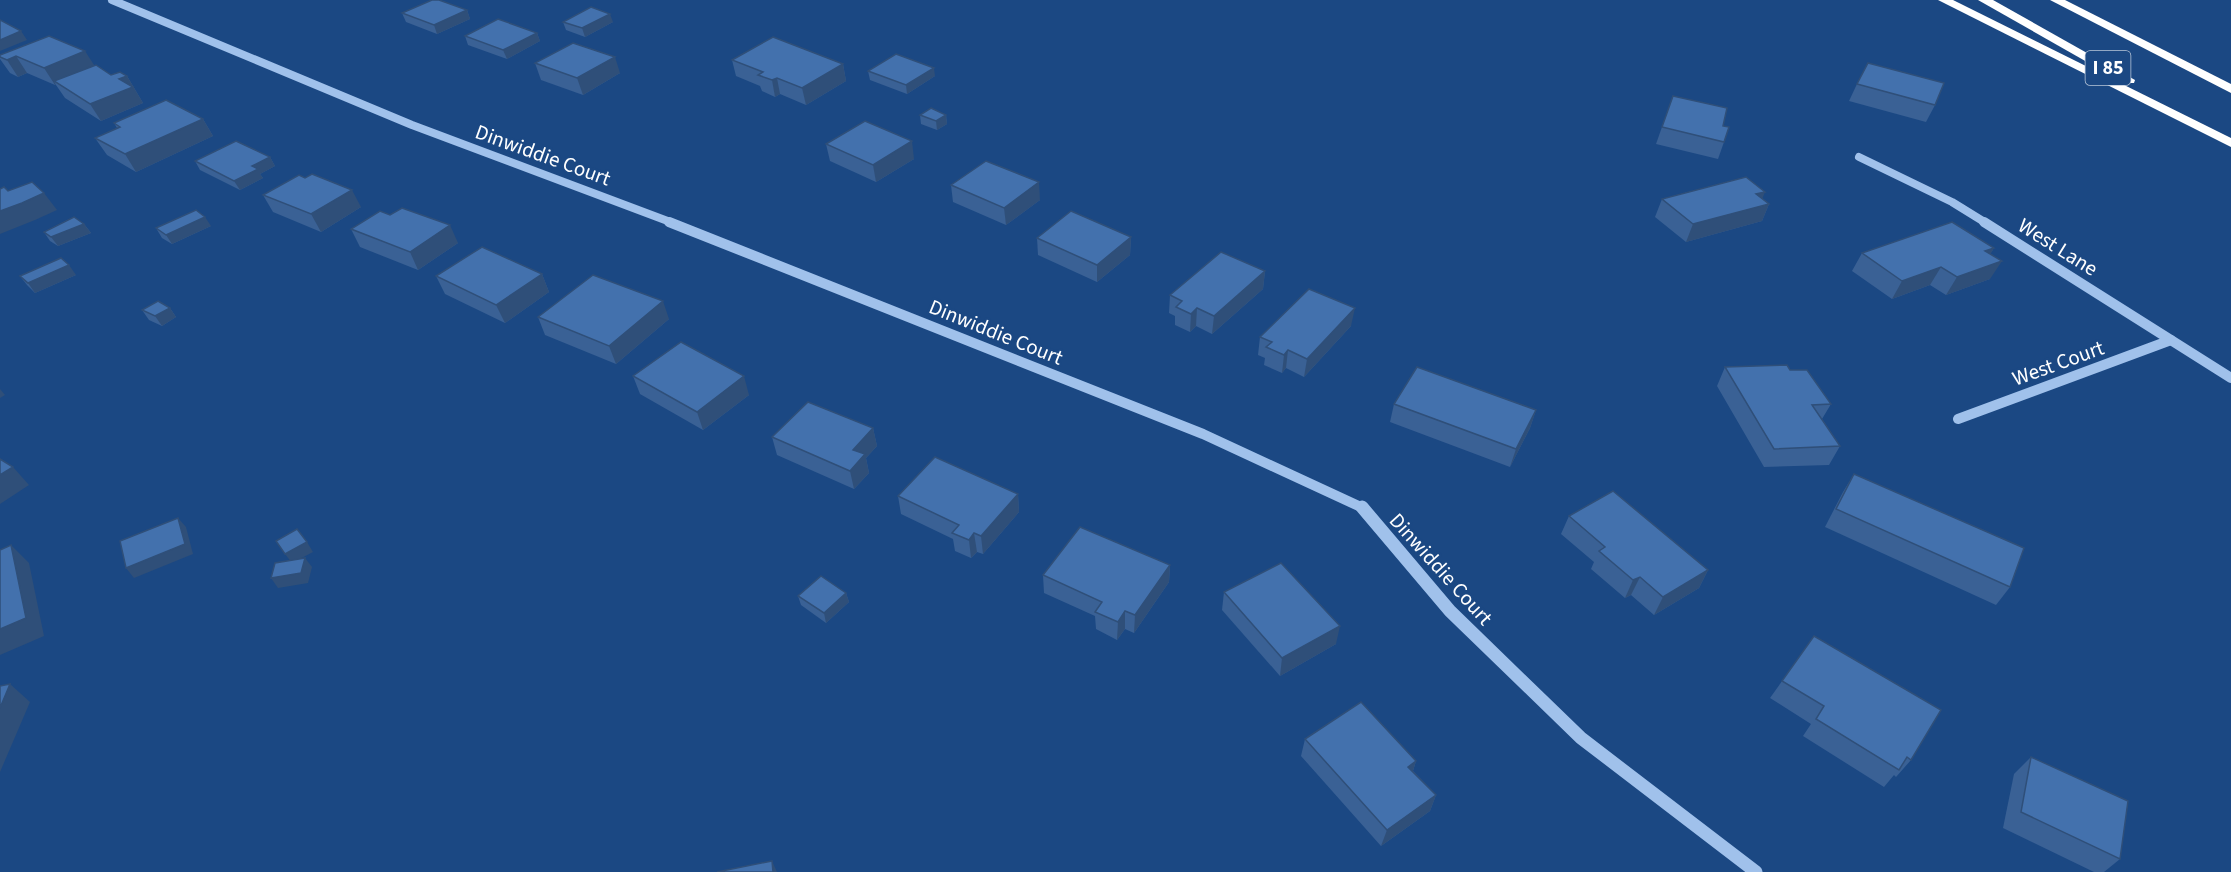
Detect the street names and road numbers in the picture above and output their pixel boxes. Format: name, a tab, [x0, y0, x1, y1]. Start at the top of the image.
road number: I 85	[2086, 51, 2130, 85]
street label: Dinwiddie Court	[471, 117, 615, 193]
street label: West Lane	[2012, 211, 2104, 283]
street label: Dinwiddie Court	[925, 291, 1067, 373]
street label: West Court	[2008, 333, 2108, 393]
street label: Dinwiddie Court	[1382, 506, 1500, 632]

